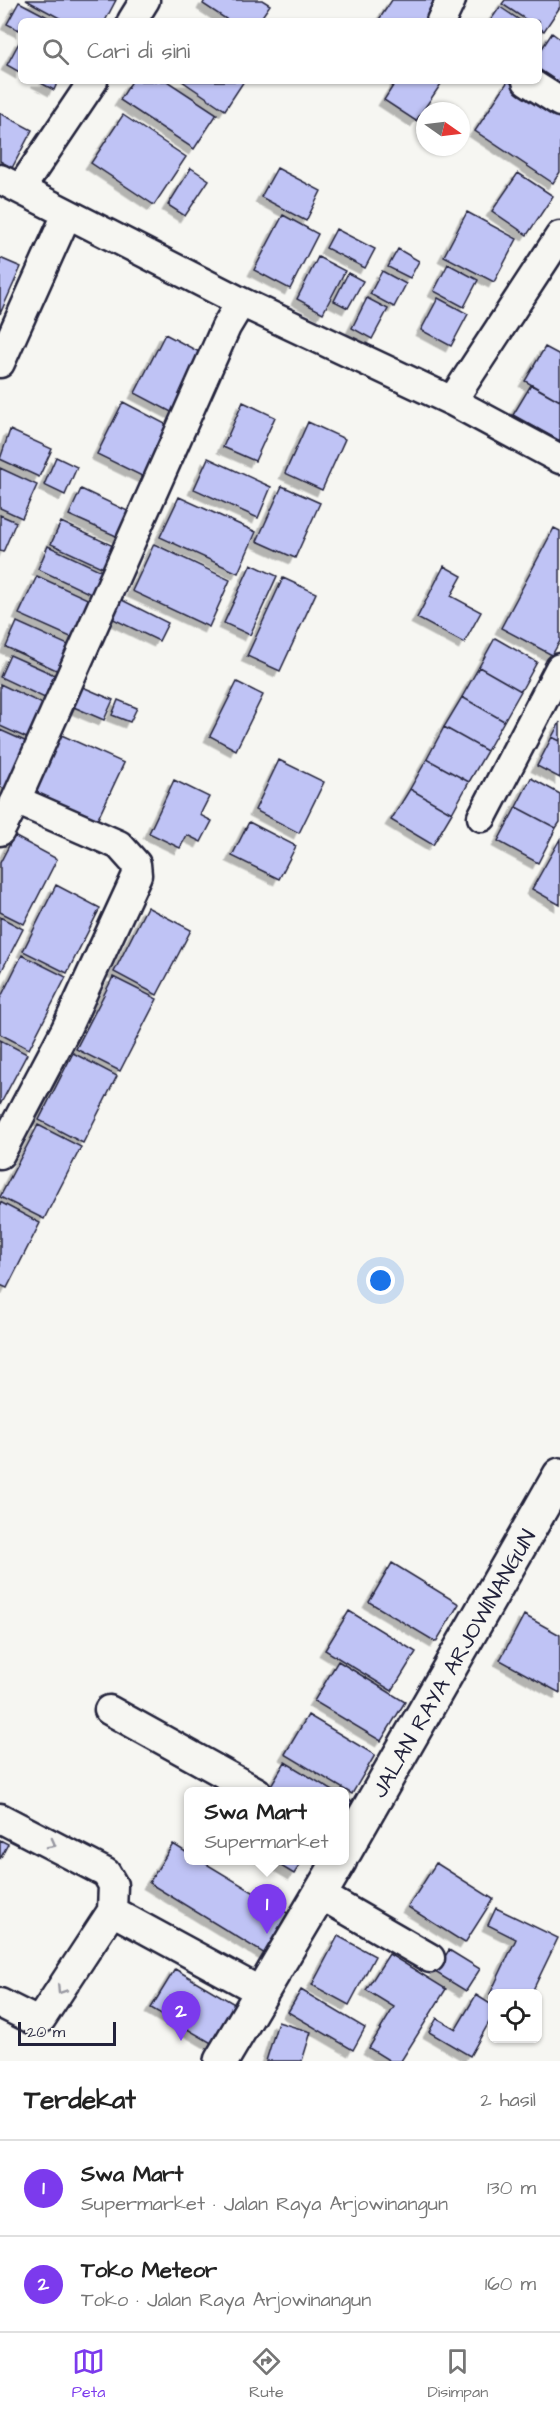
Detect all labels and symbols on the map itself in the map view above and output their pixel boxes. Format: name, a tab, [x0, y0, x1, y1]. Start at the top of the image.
north arrow	[416, 102, 470, 156]
your location	[366, 1266, 395, 1295]
street label: JALAN RAYA ARJOWINANGUN	[365, 1524, 544, 1804]
one-way arrow	[46, 1837, 57, 1848]
pin: 1	[248, 1884, 286, 1934]
one-way arrow	[56, 1984, 68, 1994]
pin: 2	[162, 1992, 201, 2041]
scale bar	[18, 2019, 116, 2046]

